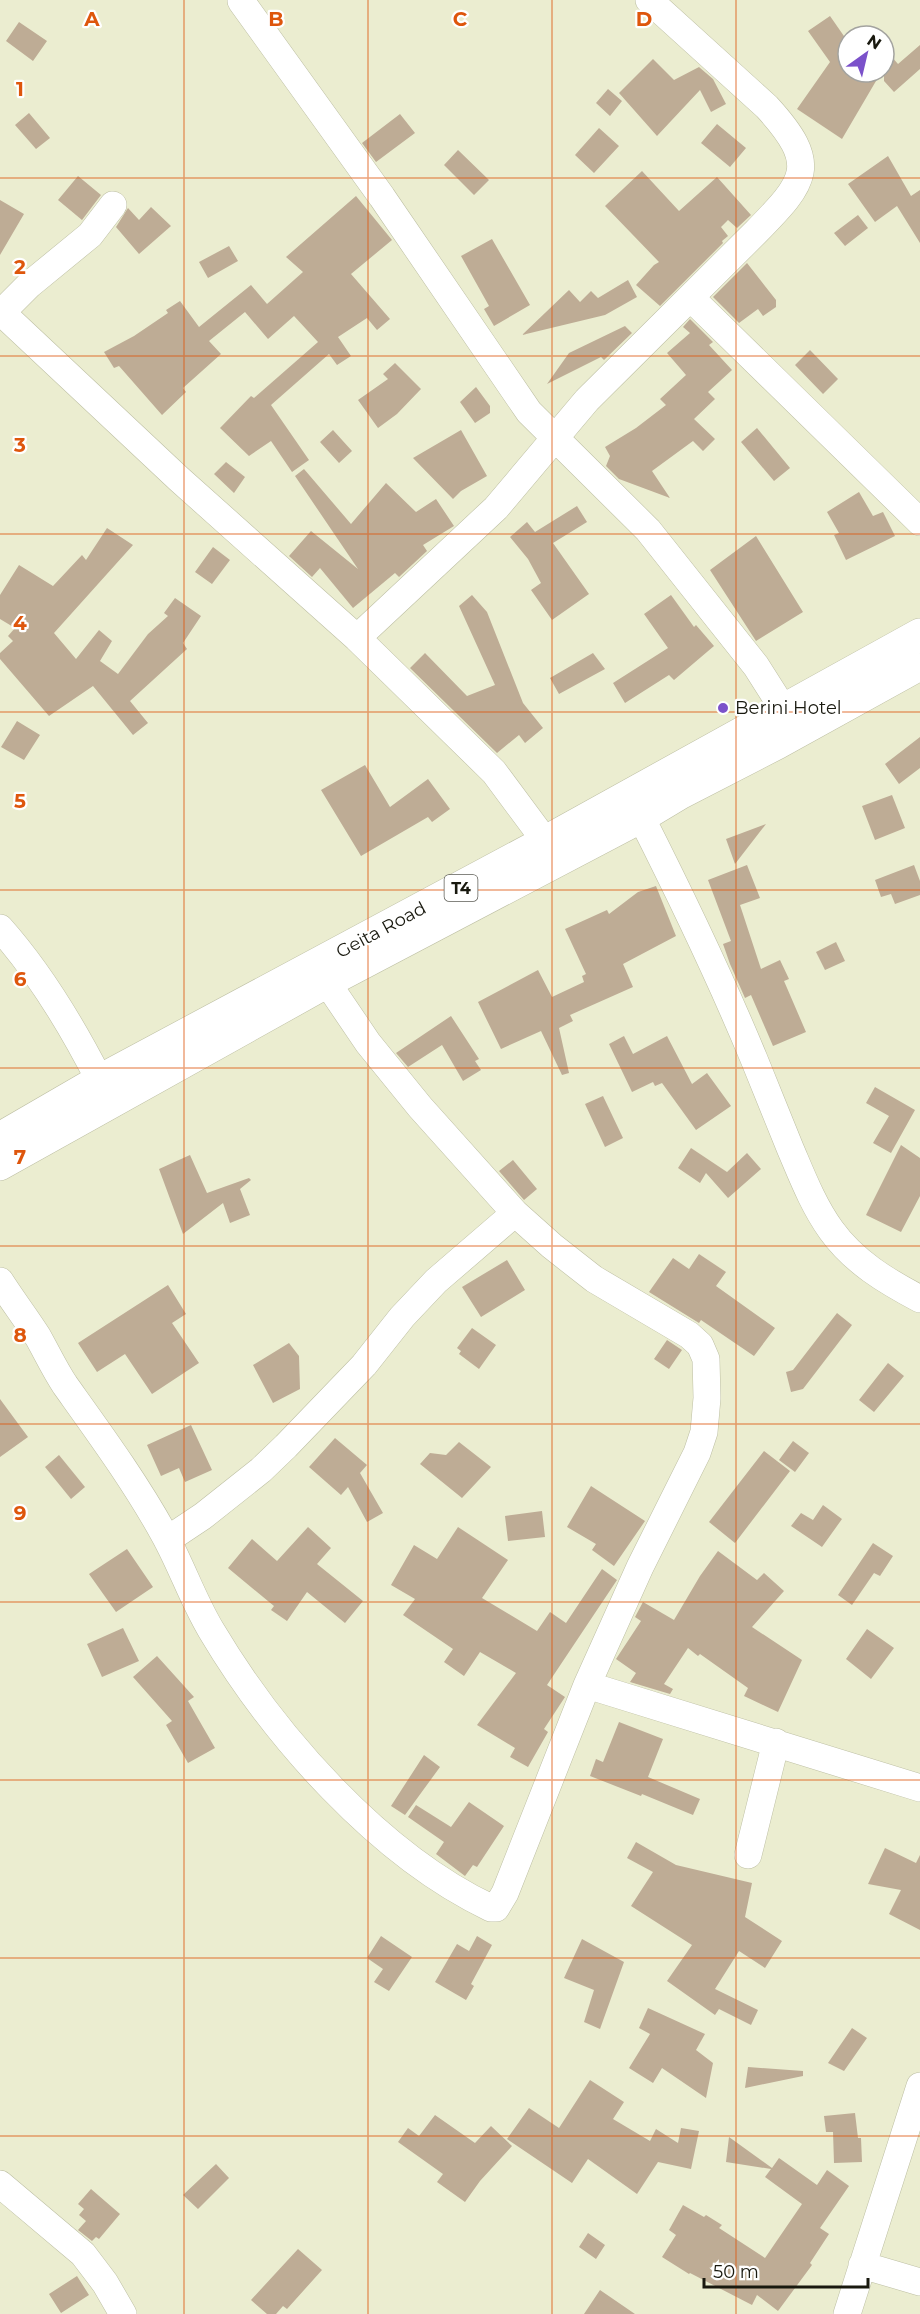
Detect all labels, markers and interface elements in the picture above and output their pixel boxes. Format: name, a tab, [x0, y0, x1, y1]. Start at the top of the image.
text: A	[83, 7, 100, 31]
text: B	[268, 7, 284, 31]
text: C	[453, 7, 468, 31]
text: D	[636, 7, 652, 31]
north arrow	[836, 24, 896, 84]
text: N	[863, 30, 885, 53]
text: 1	[16, 77, 24, 101]
text: 2	[14, 255, 26, 279]
text: 3	[13, 433, 26, 457]
text: 4	[13, 611, 27, 635]
place label: Berini Hotel	[735, 697, 842, 719]
marker: Berini Hotel	[716, 701, 730, 715]
text: 5	[14, 789, 26, 813]
road number: T4	[444, 875, 478, 901]
street label: Geita Road	[332, 897, 430, 963]
text: 6	[14, 967, 27, 991]
text: 7	[14, 1145, 26, 1169]
text: 8	[13, 1323, 27, 1347]
text: 9	[14, 1501, 26, 1525]
scale bar	[704, 2251, 868, 2289]
text: 50 m	[713, 2261, 759, 2283]

